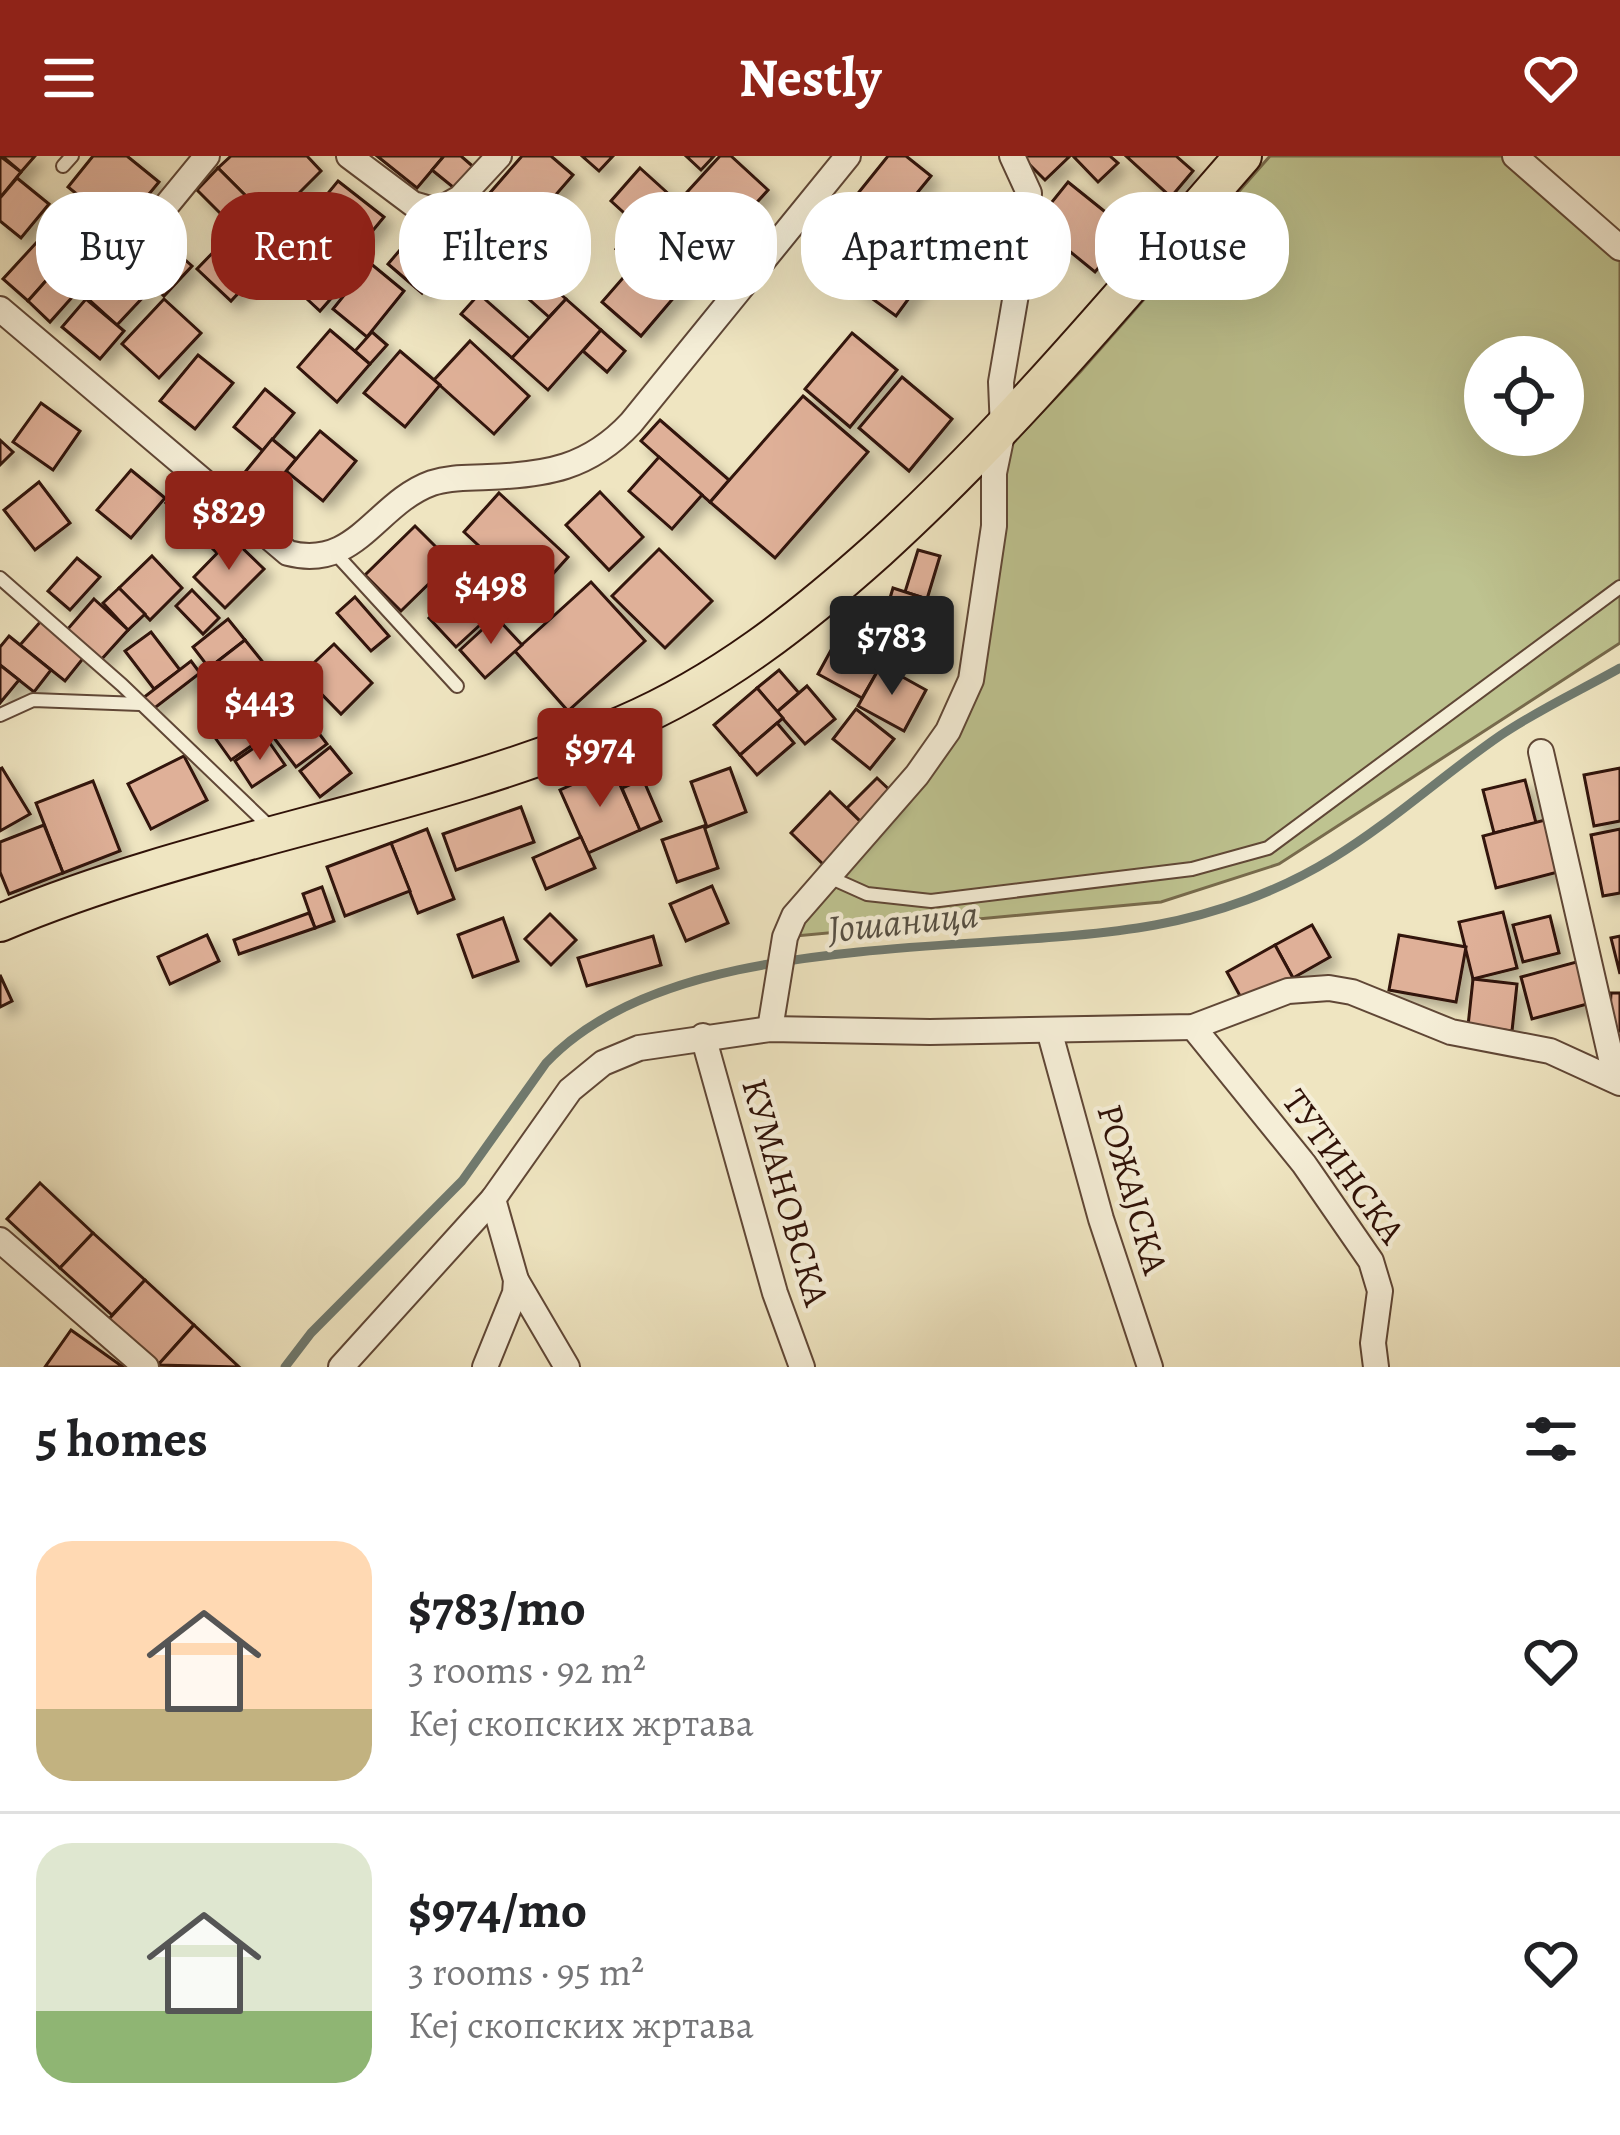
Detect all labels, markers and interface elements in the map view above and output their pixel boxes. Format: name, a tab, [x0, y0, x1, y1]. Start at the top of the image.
text: Nestly	[739, 41, 881, 115]
icon: menu	[36, 45, 102, 111]
icon: heart	[1518, 45, 1584, 111]
chip: Buy	[36, 192, 187, 300]
chip: Rent	[211, 192, 375, 300]
chip: Filters	[399, 192, 591, 300]
chip: New	[615, 192, 777, 300]
chip: Apartment	[801, 192, 1071, 300]
chip: House	[1095, 192, 1289, 300]
map controls	[1464, 336, 1584, 456]
button: locate	[1464, 336, 1584, 456]
pin: $829	[158, 471, 300, 573]
text: $829	[192, 483, 266, 536]
pin: $498	[420, 545, 562, 647]
text: $498	[454, 557, 528, 610]
pin: $783	[821, 596, 963, 698]
text: $783	[857, 608, 927, 661]
pin: $443	[189, 661, 331, 763]
text: $443	[224, 673, 296, 726]
pin: $974	[529, 708, 671, 810]
text: $974	[564, 720, 636, 773]
water label: Јошаница	[824, 887, 981, 955]
street label: КУМАНОВСКА	[730, 1073, 842, 1312]
street label: ТУТИНСКА	[1271, 1079, 1417, 1254]
street label: РОЖАЈСКА	[1085, 1098, 1181, 1281]
text: 5 homes	[36, 1404, 208, 1474]
icon: filters	[1518, 1406, 1584, 1472]
text: $783/mo	[408, 1573, 586, 1643]
icon: home	[132, 1589, 276, 1733]
icon: heart	[1518, 1628, 1584, 1694]
text: 3 rooms · 92 m²	[408, 1643, 646, 1696]
text: Кеј скопских жртава	[408, 1696, 754, 1749]
text: $974/mo	[408, 1875, 587, 1945]
icon: home	[132, 1891, 276, 2035]
icon: heart	[1518, 1930, 1584, 1996]
text: 3 rooms · 95 m²	[408, 1945, 644, 1998]
text: Кеј скопских жртава	[408, 1998, 754, 2051]

